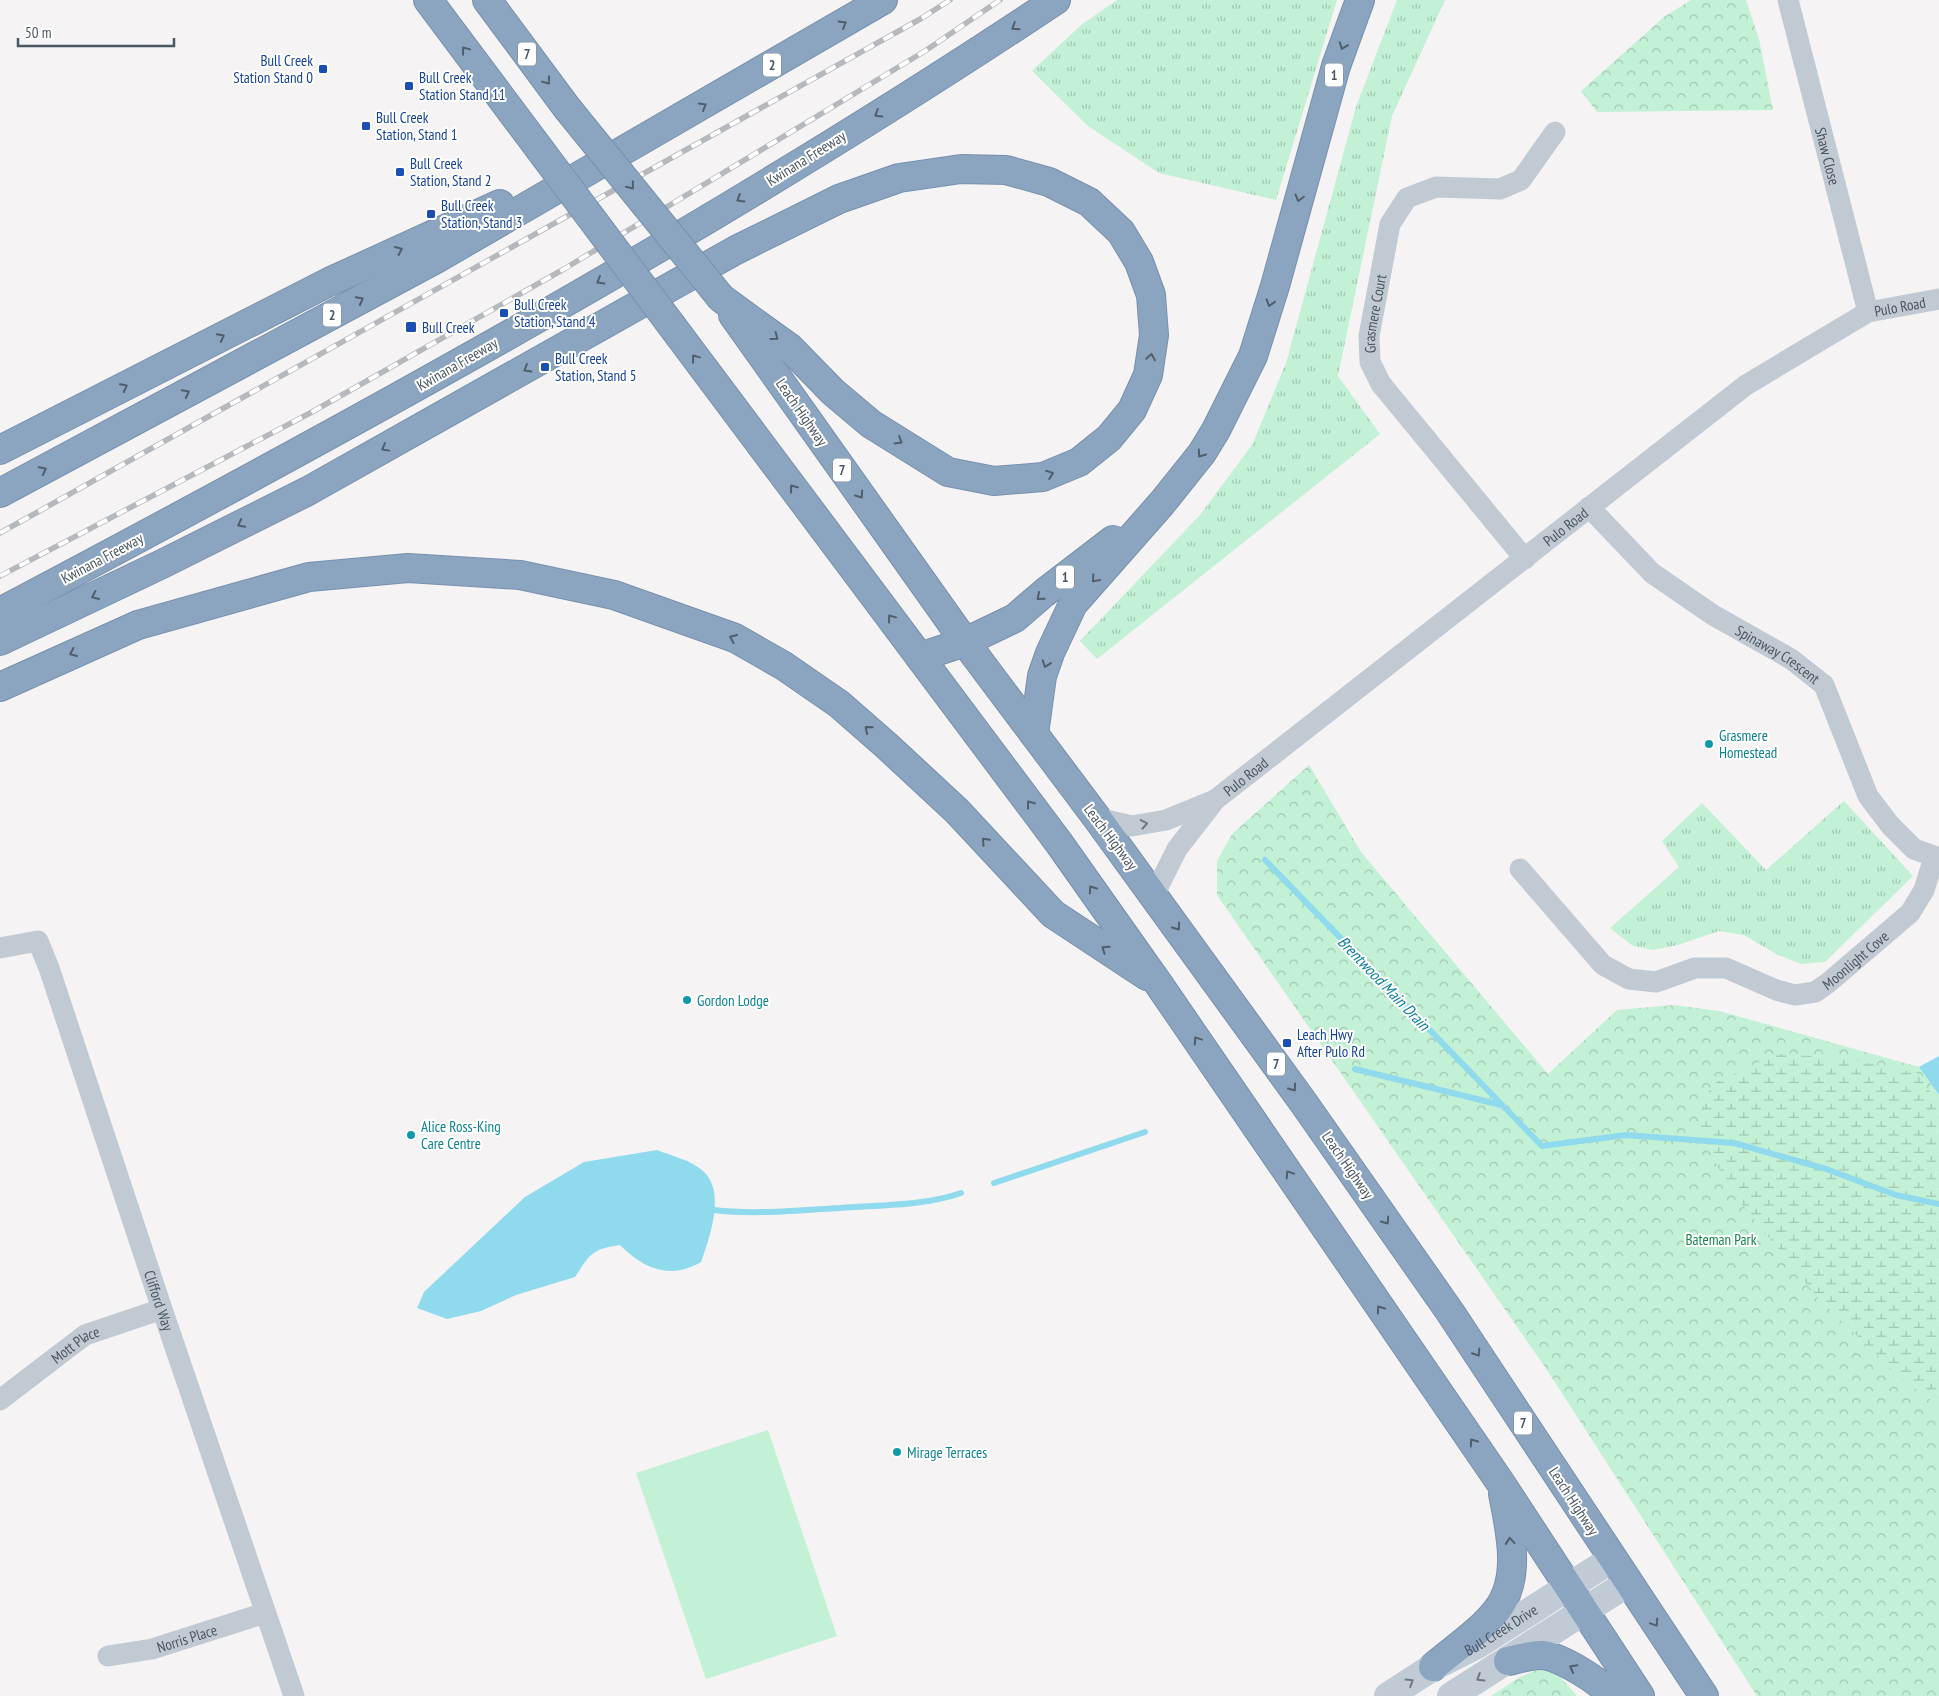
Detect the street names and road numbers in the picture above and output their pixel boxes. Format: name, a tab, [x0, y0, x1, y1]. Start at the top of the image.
road number: 7	[518, 42, 536, 66]
road number: 2	[763, 54, 781, 76]
road number: 1	[1325, 64, 1343, 86]
street label: Shaw Close	[1811, 125, 1845, 187]
street label: Kwinana Freeway	[763, 126, 850, 190]
street label: Grasmere Court	[1359, 272, 1390, 354]
street label: Pulo Road	[1873, 292, 1927, 320]
road number: 2	[323, 304, 341, 326]
street label: Kwinana Freeway	[413, 333, 501, 395]
street label: Leach Highway	[772, 375, 832, 450]
road number: 7	[833, 458, 851, 482]
street label: Pulo Road	[1539, 503, 1591, 550]
street label: Kwinana Freeway	[58, 528, 147, 588]
road number: 1	[1056, 566, 1074, 588]
street label: Spinaway Crescent	[1732, 620, 1824, 688]
street label: Pulo Road	[1219, 753, 1272, 800]
street label: Leach Highway	[1080, 800, 1142, 874]
street label: Moonlight Cove	[1819, 926, 1892, 994]
road number: 7	[1267, 1052, 1285, 1076]
street label: Leach Highway	[1318, 1128, 1378, 1203]
street label: Clifford Way	[140, 1268, 178, 1333]
street label: Mott Place	[47, 1321, 102, 1367]
road number: 7	[1514, 1412, 1532, 1435]
street label: Leach Highway	[1545, 1463, 1603, 1539]
street label: Bull Creek Drive	[1461, 1600, 1541, 1659]
street label: Norris Place	[154, 1619, 219, 1656]

